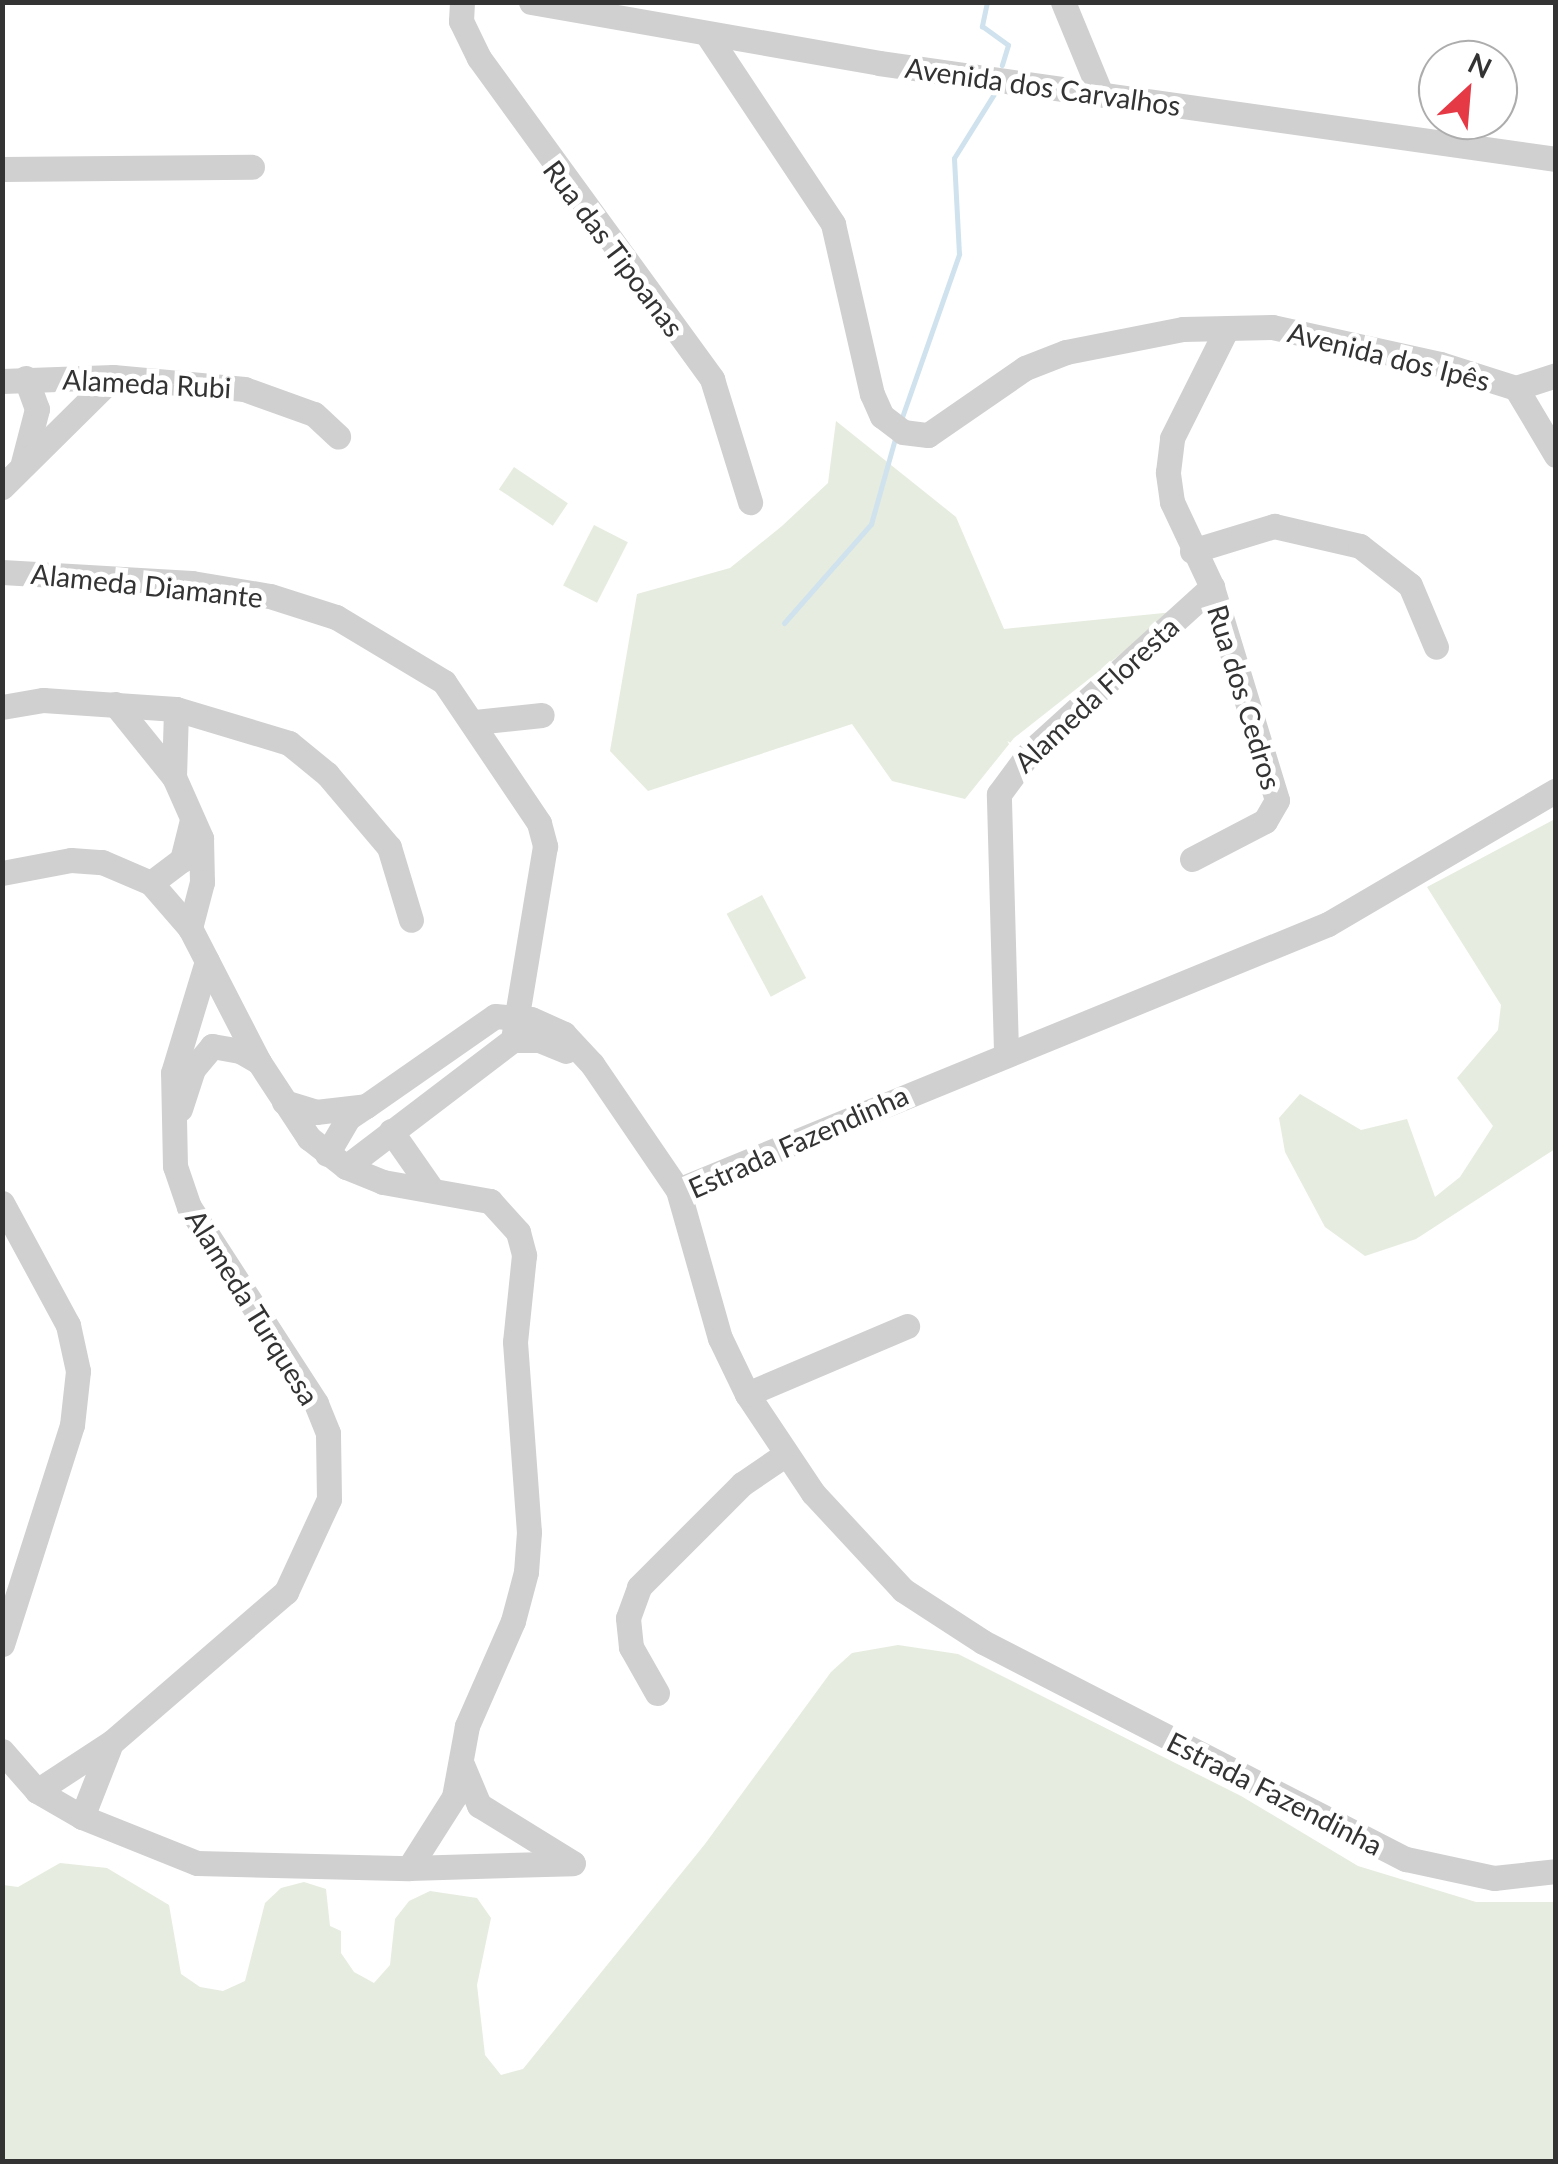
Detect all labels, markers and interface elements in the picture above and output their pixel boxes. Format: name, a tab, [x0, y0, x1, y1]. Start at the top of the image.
north arrow	[1418, 40, 1518, 140]
text: N	[1463, 45, 1497, 85]
street label: Avenida dos Carvalhos	[903, 50, 1183, 122]
street label: Rua das Tipoanas	[537, 153, 691, 343]
street label: Avenida dos Ipês	[1285, 315, 1493, 397]
street label: Alameda Rubi	[62, 362, 232, 404]
street label: Alameda Diamante	[29, 556, 265, 614]
street label: Rua dos Cedros	[1201, 601, 1289, 793]
street label: Alameda Floresta	[1007, 609, 1185, 779]
street label: Estrada Fazendinha	[683, 1077, 913, 1205]
street label: Alameda Turquesa	[179, 1203, 327, 1411]
street label: Estrada Fazendinha	[1162, 1724, 1388, 1862]

